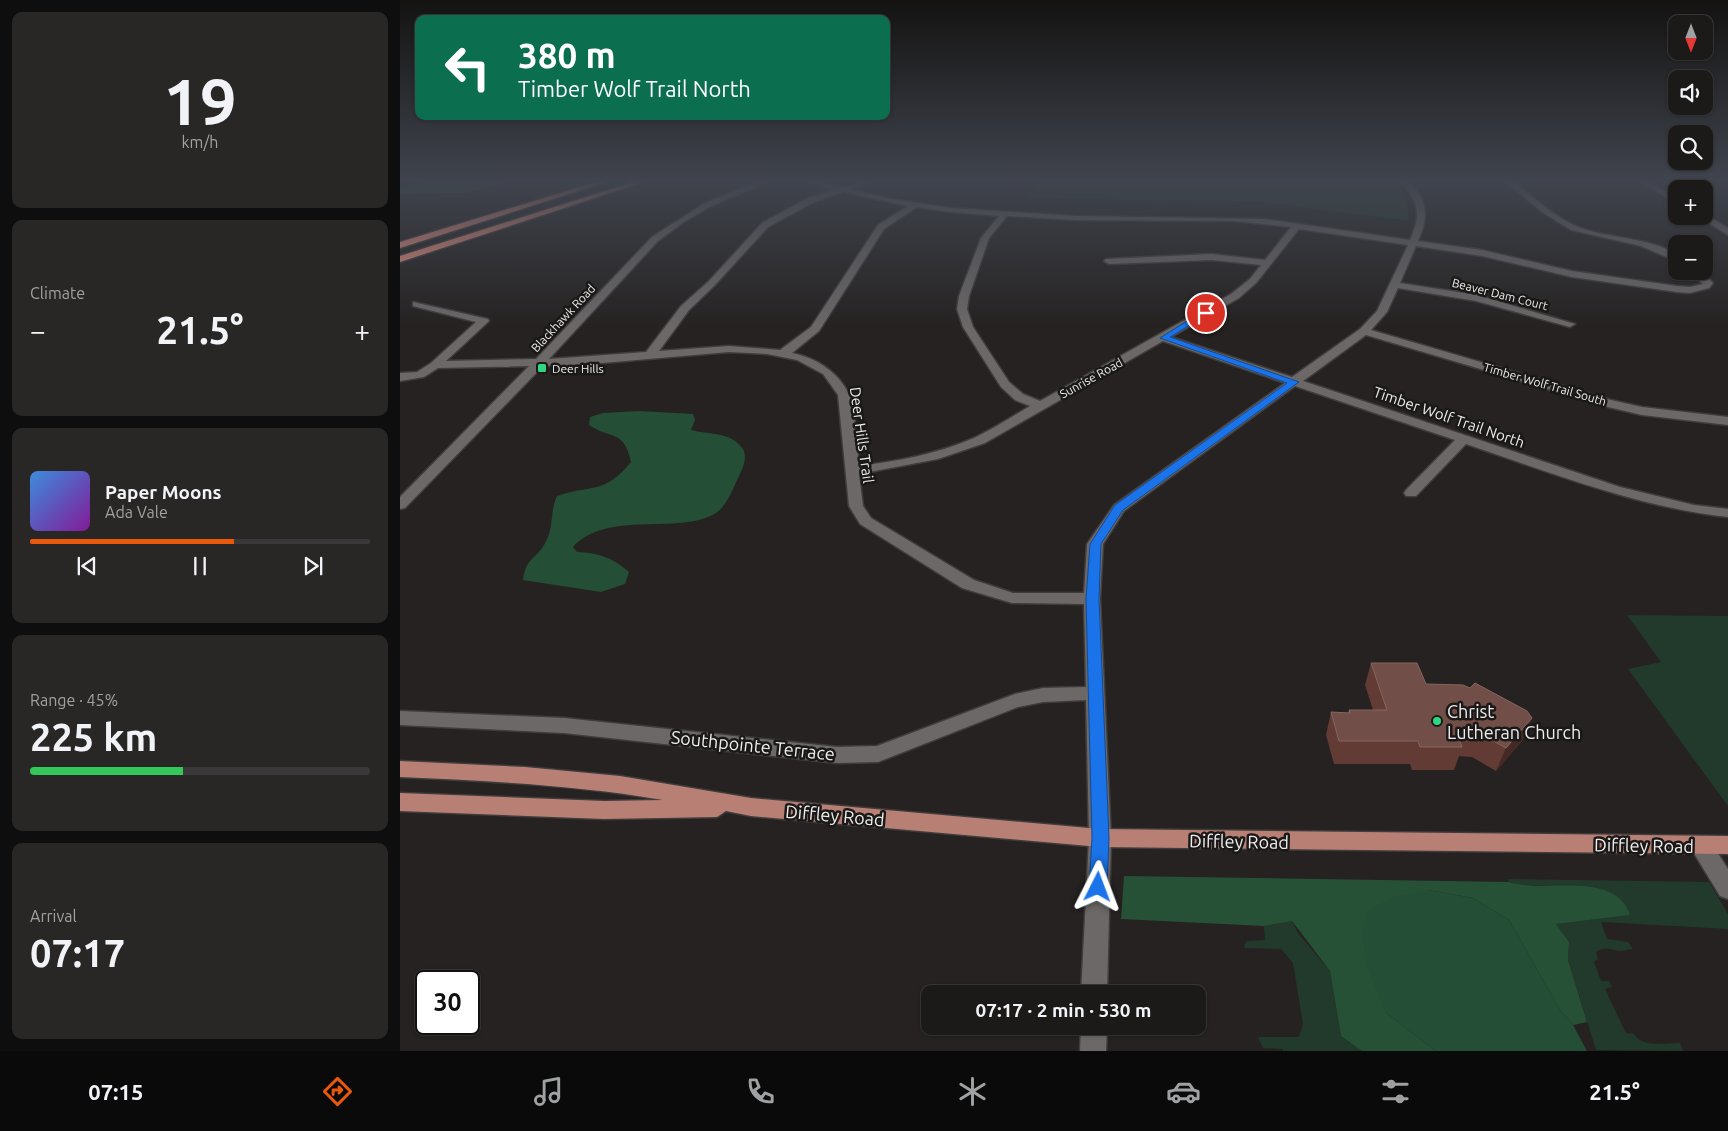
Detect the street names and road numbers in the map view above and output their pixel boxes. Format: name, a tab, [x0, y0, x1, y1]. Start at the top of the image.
street label: Beaver Dam Court	[1451, 276, 1550, 312]
street label: Blackhawk Road	[528, 282, 598, 354]
street label: Sunrise Road	[1057, 355, 1125, 401]
street label: Timber Wolf Trail South	[1482, 360, 1608, 408]
street label: Timber Wolf Trail North	[1371, 383, 1527, 451]
street label: Deer Hills Trail	[847, 386, 877, 484]
street label: Southpointe Terrace	[670, 726, 836, 764]
street label: Diffley Road	[784, 801, 886, 829]
street label: Diffley Road	[1189, 830, 1289, 852]
street label: Diffley Road	[1594, 834, 1694, 856]

